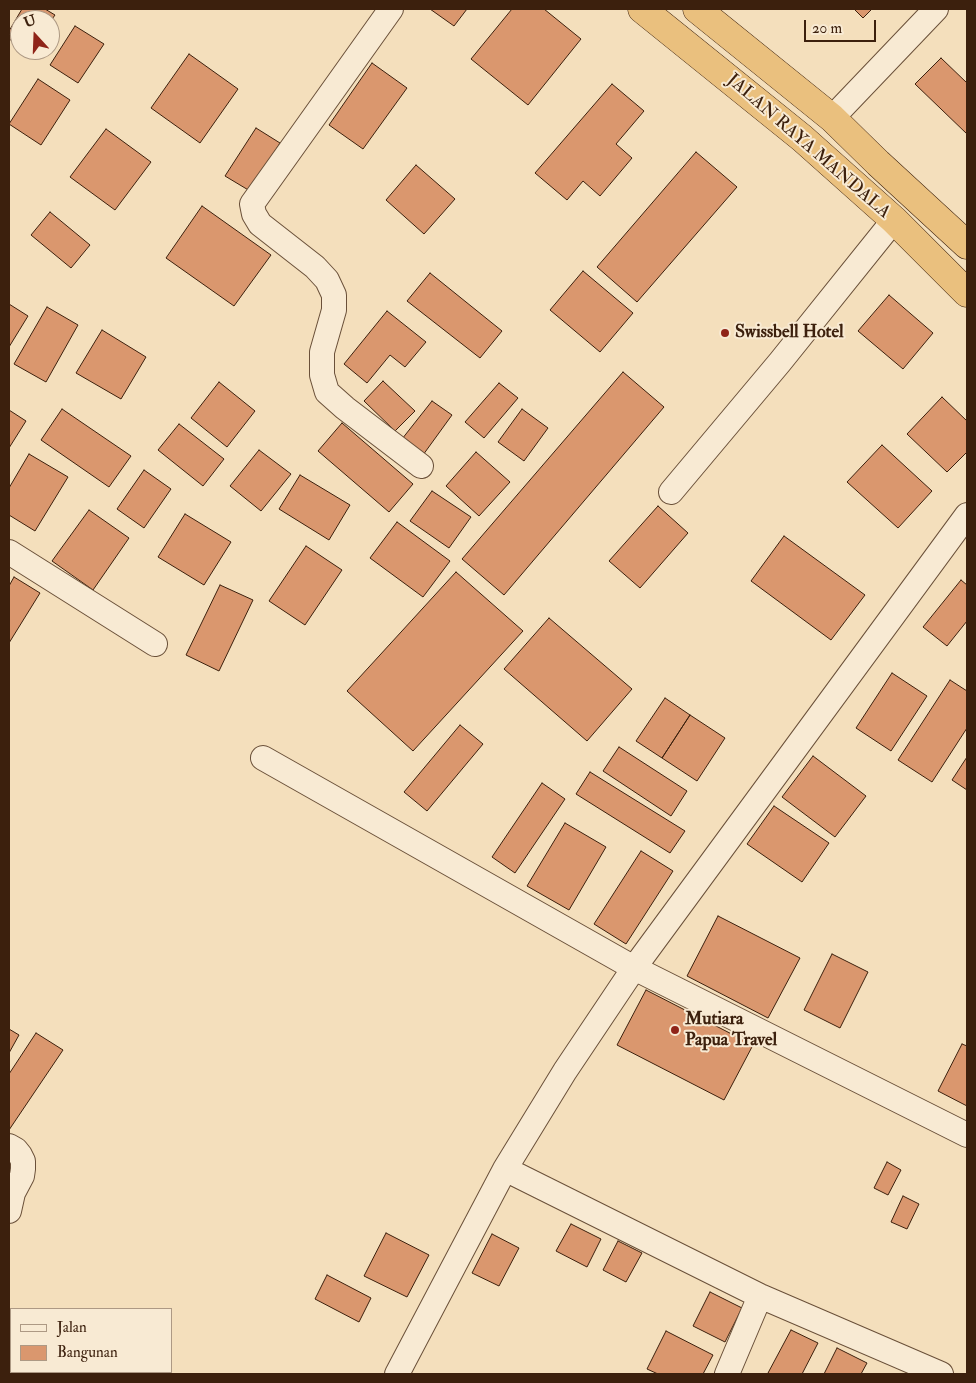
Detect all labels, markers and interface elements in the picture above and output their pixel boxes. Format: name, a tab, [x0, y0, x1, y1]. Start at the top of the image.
north arrow	[10, 10, 60, 60]
scale bar	[806, 10, 878, 42]
text: U	[22, 11, 38, 31]
text: 20 m	[812, 19, 842, 38]
street label: JALAN RAYA MANDALA	[722, 70, 894, 224]
place label: Swissbell Hotel	[735, 322, 844, 344]
marker: Swissbell Hotel	[719, 327, 731, 339]
place label: Mutiara Papua Travel	[685, 1009, 777, 1052]
marker: Mutiara Papua Travel	[669, 1024, 681, 1036]
legend	[10, 1308, 172, 1373]
text: Jalan	[57, 1318, 87, 1337]
text: Bangunan	[57, 1343, 118, 1362]

